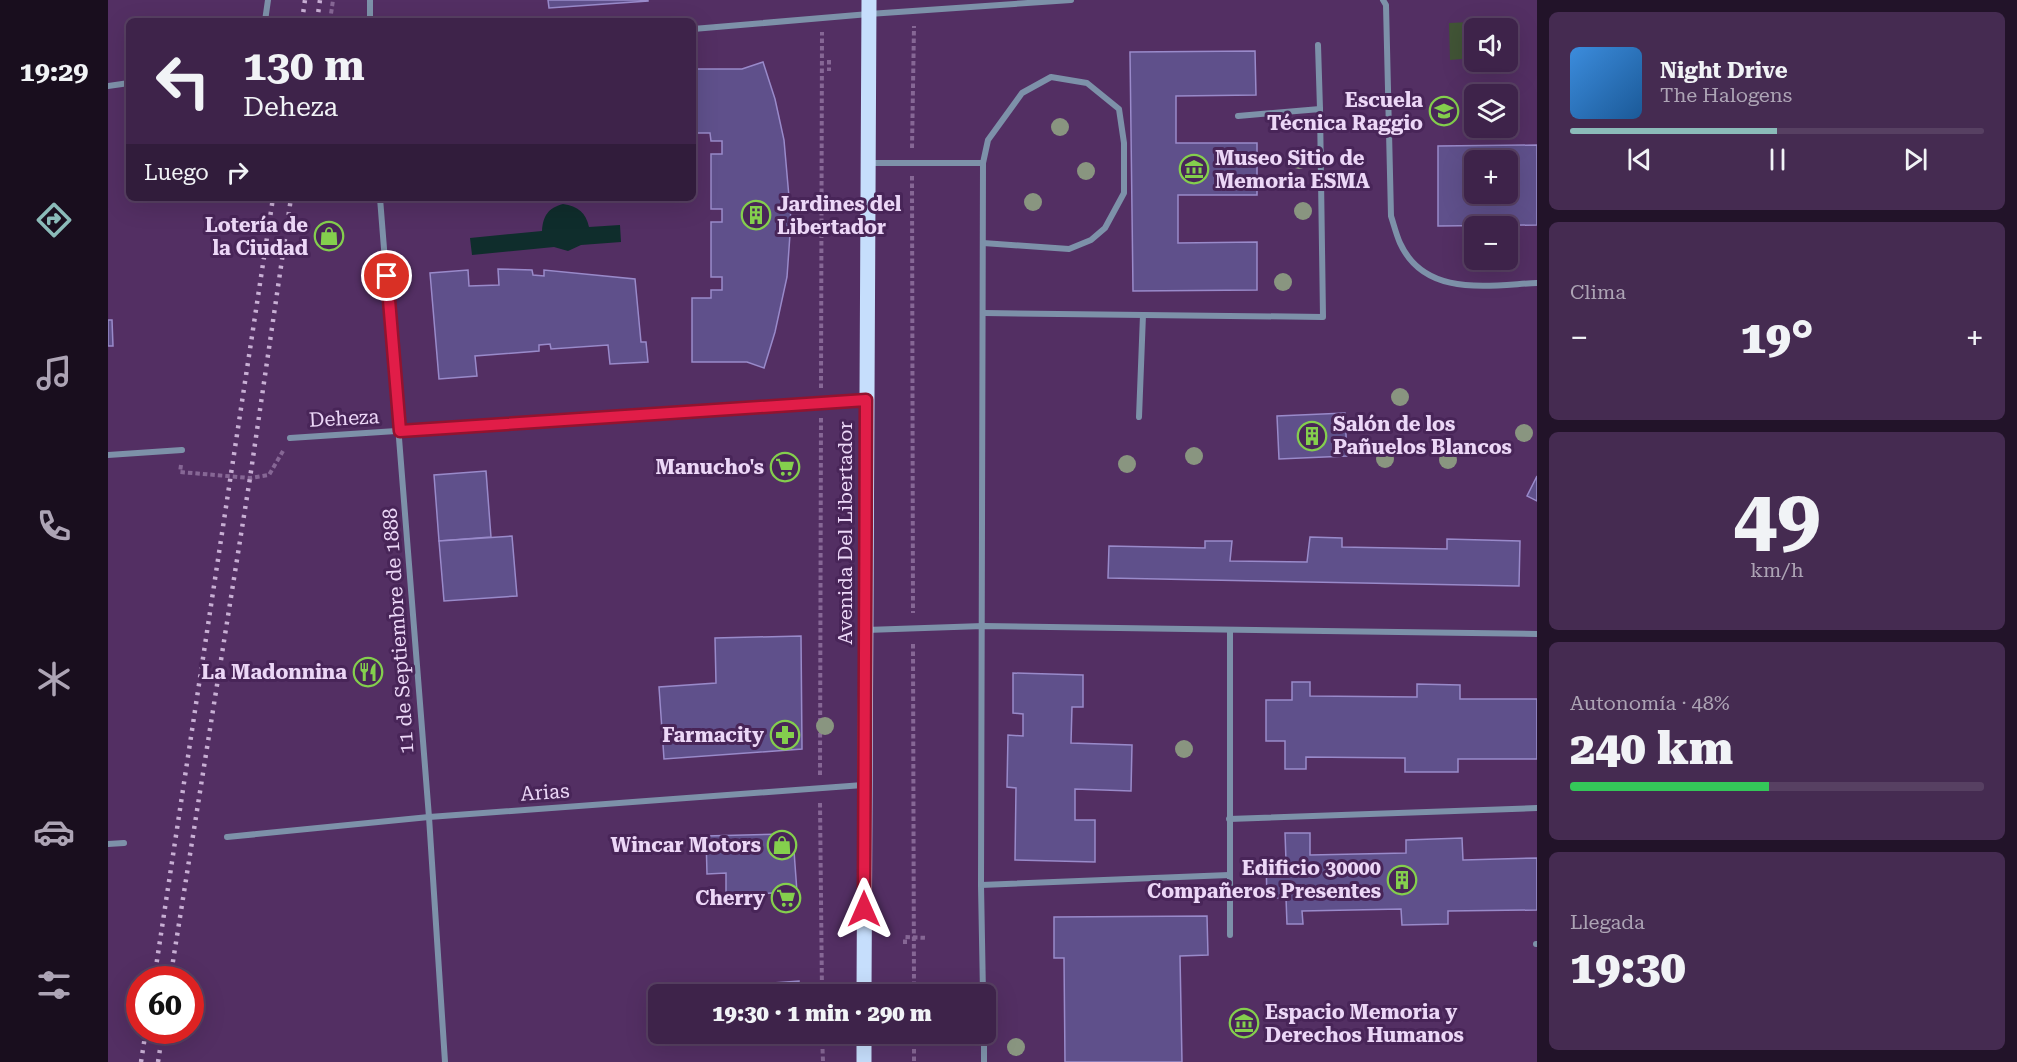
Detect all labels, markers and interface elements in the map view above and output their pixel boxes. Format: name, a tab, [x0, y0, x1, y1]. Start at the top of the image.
map controls	[1464, 18, 1518, 270]
button: sound	[1464, 18, 1518, 72]
text: 130 m	[243, 41, 365, 90]
icon: left	[144, 42, 222, 120]
text: 19:29	[20, 56, 88, 88]
text: Night Drive	[1660, 58, 1788, 83]
text: The Halogens	[1660, 83, 1792, 107]
button: layers	[1464, 84, 1518, 138]
place label: Escuela Técnica Raggio	[1267, 88, 1423, 135]
text: Deheza	[243, 91, 338, 123]
school or university icon: Escuela Técnica Raggio	[1428, 95, 1460, 127]
icon: previous	[1623, 143, 1656, 176]
icon: pause	[1761, 143, 1794, 176]
icon: next	[1899, 143, 1932, 176]
place label: Museo Sitio de Memoria ESMA	[1215, 146, 1371, 193]
button: +	[1464, 150, 1518, 204]
museum icon: Museo Sitio de Memoria ESMA	[1178, 153, 1210, 185]
icon: right	[221, 156, 254, 189]
text: Luego	[144, 160, 209, 185]
place label: Jardines del Libertador	[777, 192, 902, 239]
icon: directions	[33, 199, 75, 241]
building icon: Jardines del Libertador	[740, 199, 772, 231]
place label: Lotería de la Ciudad	[205, 213, 309, 260]
button: −	[1464, 216, 1518, 270]
shop icon: Lotería de la Ciudad	[313, 220, 345, 252]
pin	[361, 250, 412, 301]
icon: arrive	[370, 259, 403, 292]
text: Clima	[1570, 280, 1626, 304]
text: 19°	[1741, 311, 1814, 364]
text: −	[1570, 318, 1588, 357]
text: +	[1966, 318, 1984, 357]
icon: music	[33, 352, 75, 394]
street label: Deheza	[308, 404, 380, 432]
place label: Salón de los Pañuelos Blancos	[1333, 412, 1512, 459]
building icon: Salón de los Pañuelos Blancos	[1296, 420, 1328, 452]
street label: Avenida Del Libertador	[833, 421, 857, 645]
supermarket icon: Manucho's	[769, 451, 801, 483]
place label: Manucho's	[655, 455, 764, 479]
text: 49	[1733, 473, 1821, 564]
icon: phone	[33, 505, 75, 547]
street label: 11 de Septiembre de 1888	[377, 507, 419, 755]
text: km/h	[1750, 558, 1804, 582]
restaurant icon: La Madonnina	[352, 656, 384, 688]
icon: climate	[33, 658, 75, 700]
place label: La Madonnina	[201, 660, 347, 684]
text: Autonomía · 48%	[1570, 691, 1730, 715]
pharmacy icon: Farmacity	[769, 719, 801, 751]
text: 240 km	[1570, 722, 1733, 775]
place label: Farmacity	[662, 723, 764, 747]
street label: Arias	[520, 778, 570, 806]
icon: car	[33, 811, 75, 853]
shop icon: Wincar Motors	[766, 829, 798, 861]
place label: Wincar Motors	[611, 833, 761, 857]
place label: Edificio 30000 Compañeros Presentes	[1147, 856, 1381, 903]
building icon: Edificio 30000 Compañeros Presentes	[1386, 864, 1418, 896]
position arrow	[832, 877, 896, 941]
supermarket icon: Cherry	[770, 882, 802, 914]
place label: Cherry	[695, 886, 765, 910]
text: Llegada	[1570, 910, 1645, 934]
text: 19:30	[1570, 941, 1686, 994]
icon: filters	[33, 964, 75, 1006]
speed limit sign: 60	[126, 966, 204, 1044]
place label: Espacio Memoria y Derechos Humanos	[1265, 1000, 1464, 1047]
text: 19:30 · 1 min · 290 m	[712, 1001, 932, 1026]
museum icon: Espacio Memoria y Derechos Humanos	[1228, 1007, 1260, 1039]

